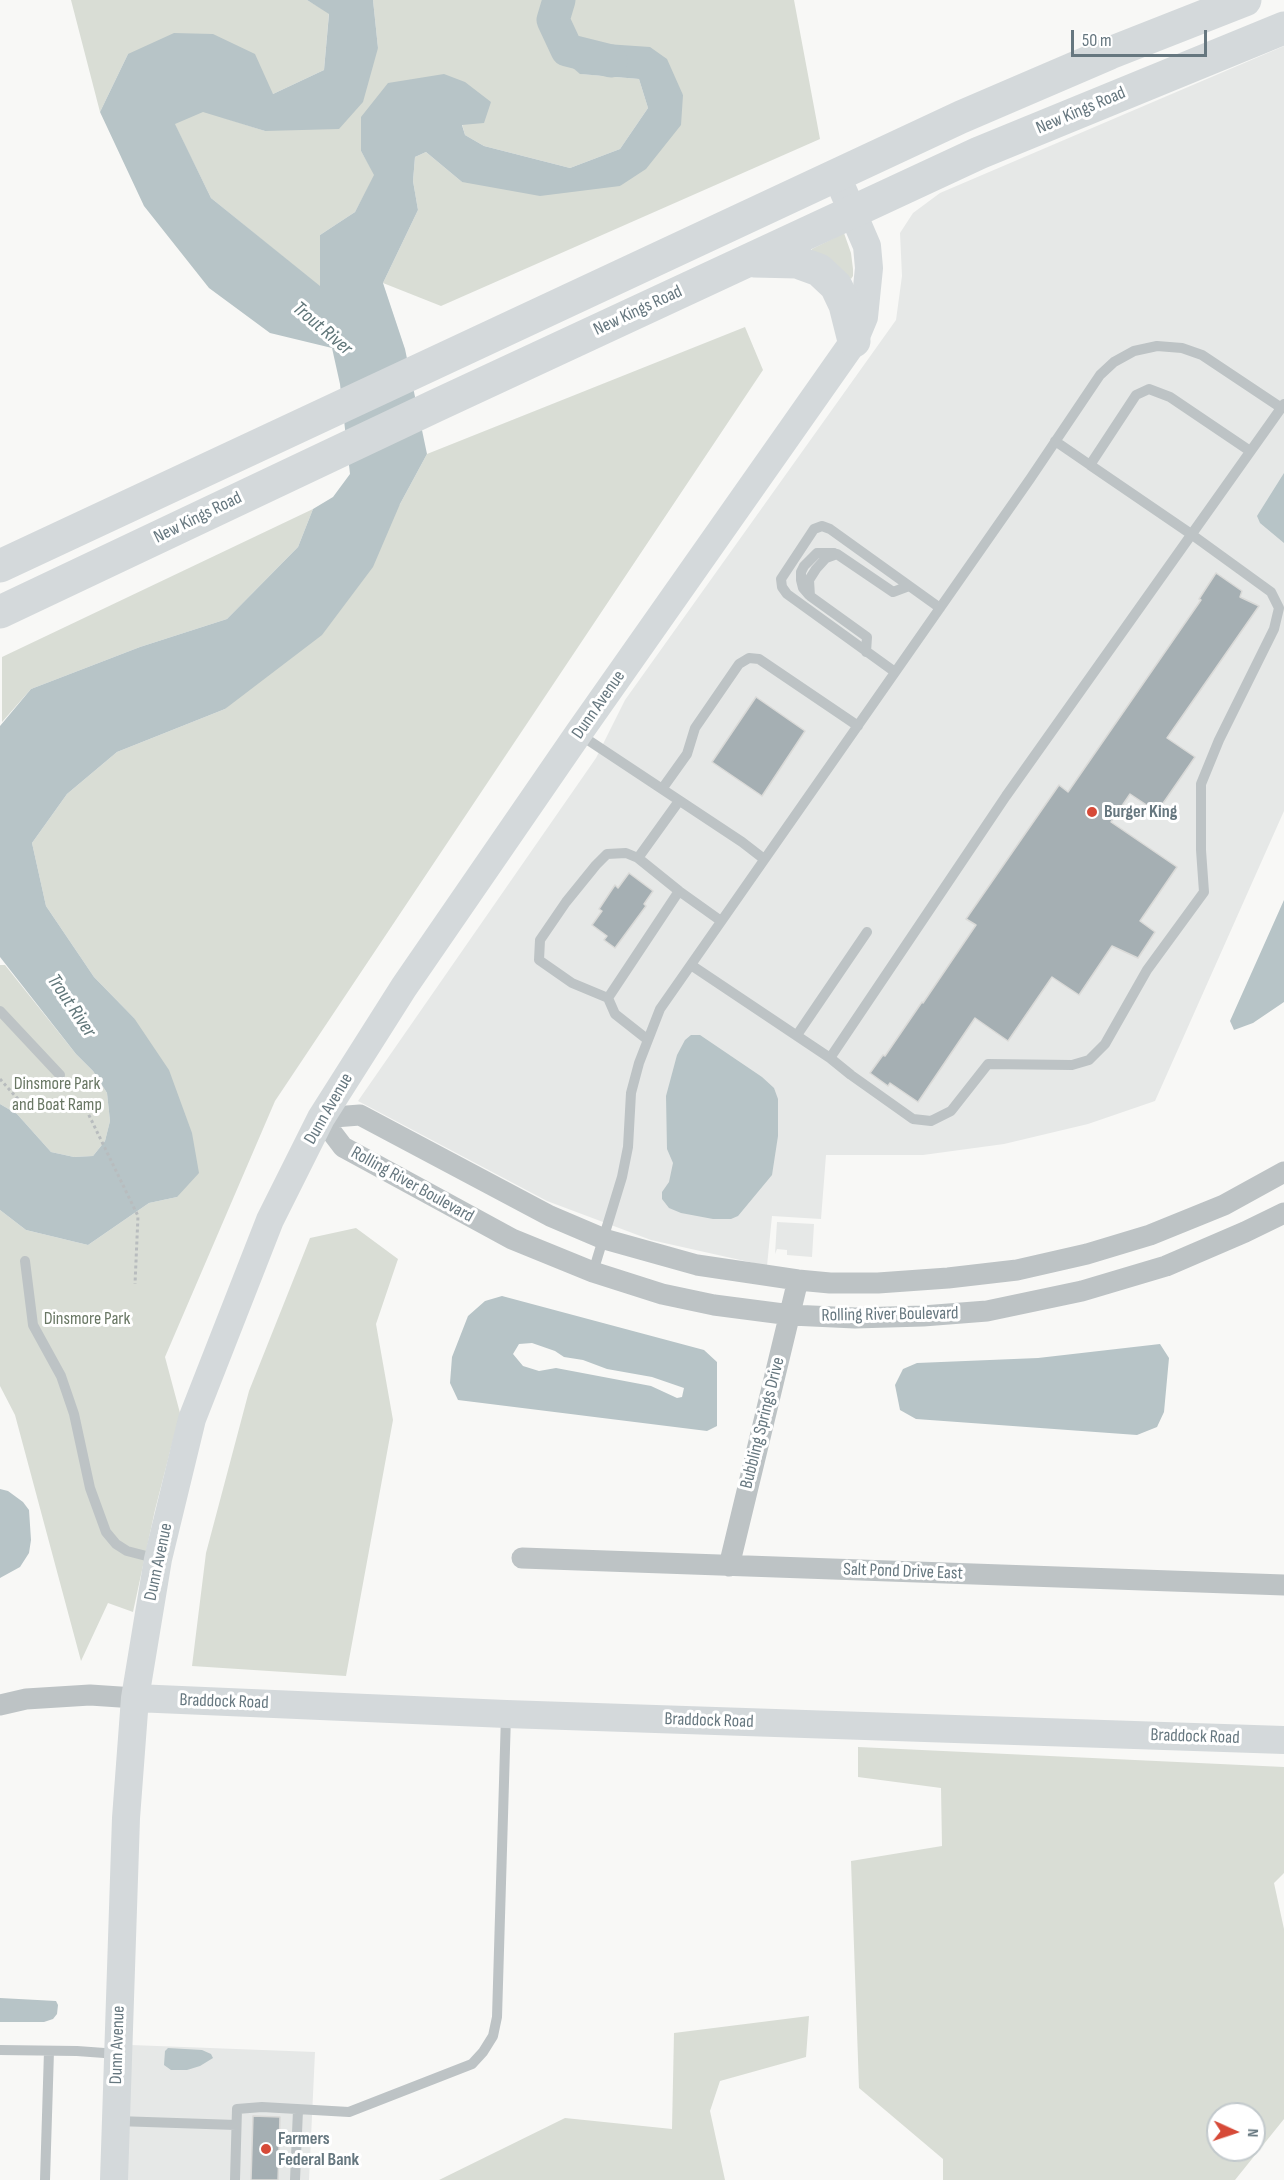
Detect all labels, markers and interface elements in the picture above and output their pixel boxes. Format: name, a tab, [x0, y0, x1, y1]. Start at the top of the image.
scale bar	[1074, 18, 1210, 56]
text: 50 m	[1082, 30, 1112, 51]
street label: New Kings Road	[1033, 82, 1129, 140]
street label: New Kings Road	[590, 281, 686, 341]
water label: Trout River	[287, 297, 357, 361]
street label: New Kings Road	[151, 487, 245, 549]
street label: Dunn Avenue	[568, 667, 630, 743]
place label: Burger King	[1104, 801, 1177, 823]
marker: Burger King	[1085, 805, 1099, 819]
water label: Trout River	[41, 970, 101, 1042]
street label: Dunn Avenue	[300, 1070, 358, 1148]
park label: Dinsmore Park and Boat Ramp	[12, 1073, 102, 1116]
street label: Rolling River Boulevard	[347, 1142, 477, 1228]
street label: Rolling River Boulevard	[821, 1303, 959, 1327]
park label: Dinsmore Park	[44, 1308, 130, 1330]
street label: Bubbling Springs Drive	[736, 1355, 790, 1491]
street label: Dunn Avenue	[140, 1521, 178, 1603]
street label: Salt Pond Drive East	[843, 1559, 963, 1585]
street label: Braddock Road	[179, 1690, 269, 1714]
street label: Braddock Road	[664, 1709, 754, 1733]
street label: Braddock Road	[1150, 1725, 1240, 1749]
street label: Dunn Avenue	[106, 2005, 130, 2085]
north arrow	[1206, 2102, 1266, 2162]
place label: Farmers Federal Bank	[278, 2128, 359, 2170]
text: N	[1243, 2128, 1262, 2138]
marker: Farmers Federal Bank	[259, 2142, 273, 2156]

